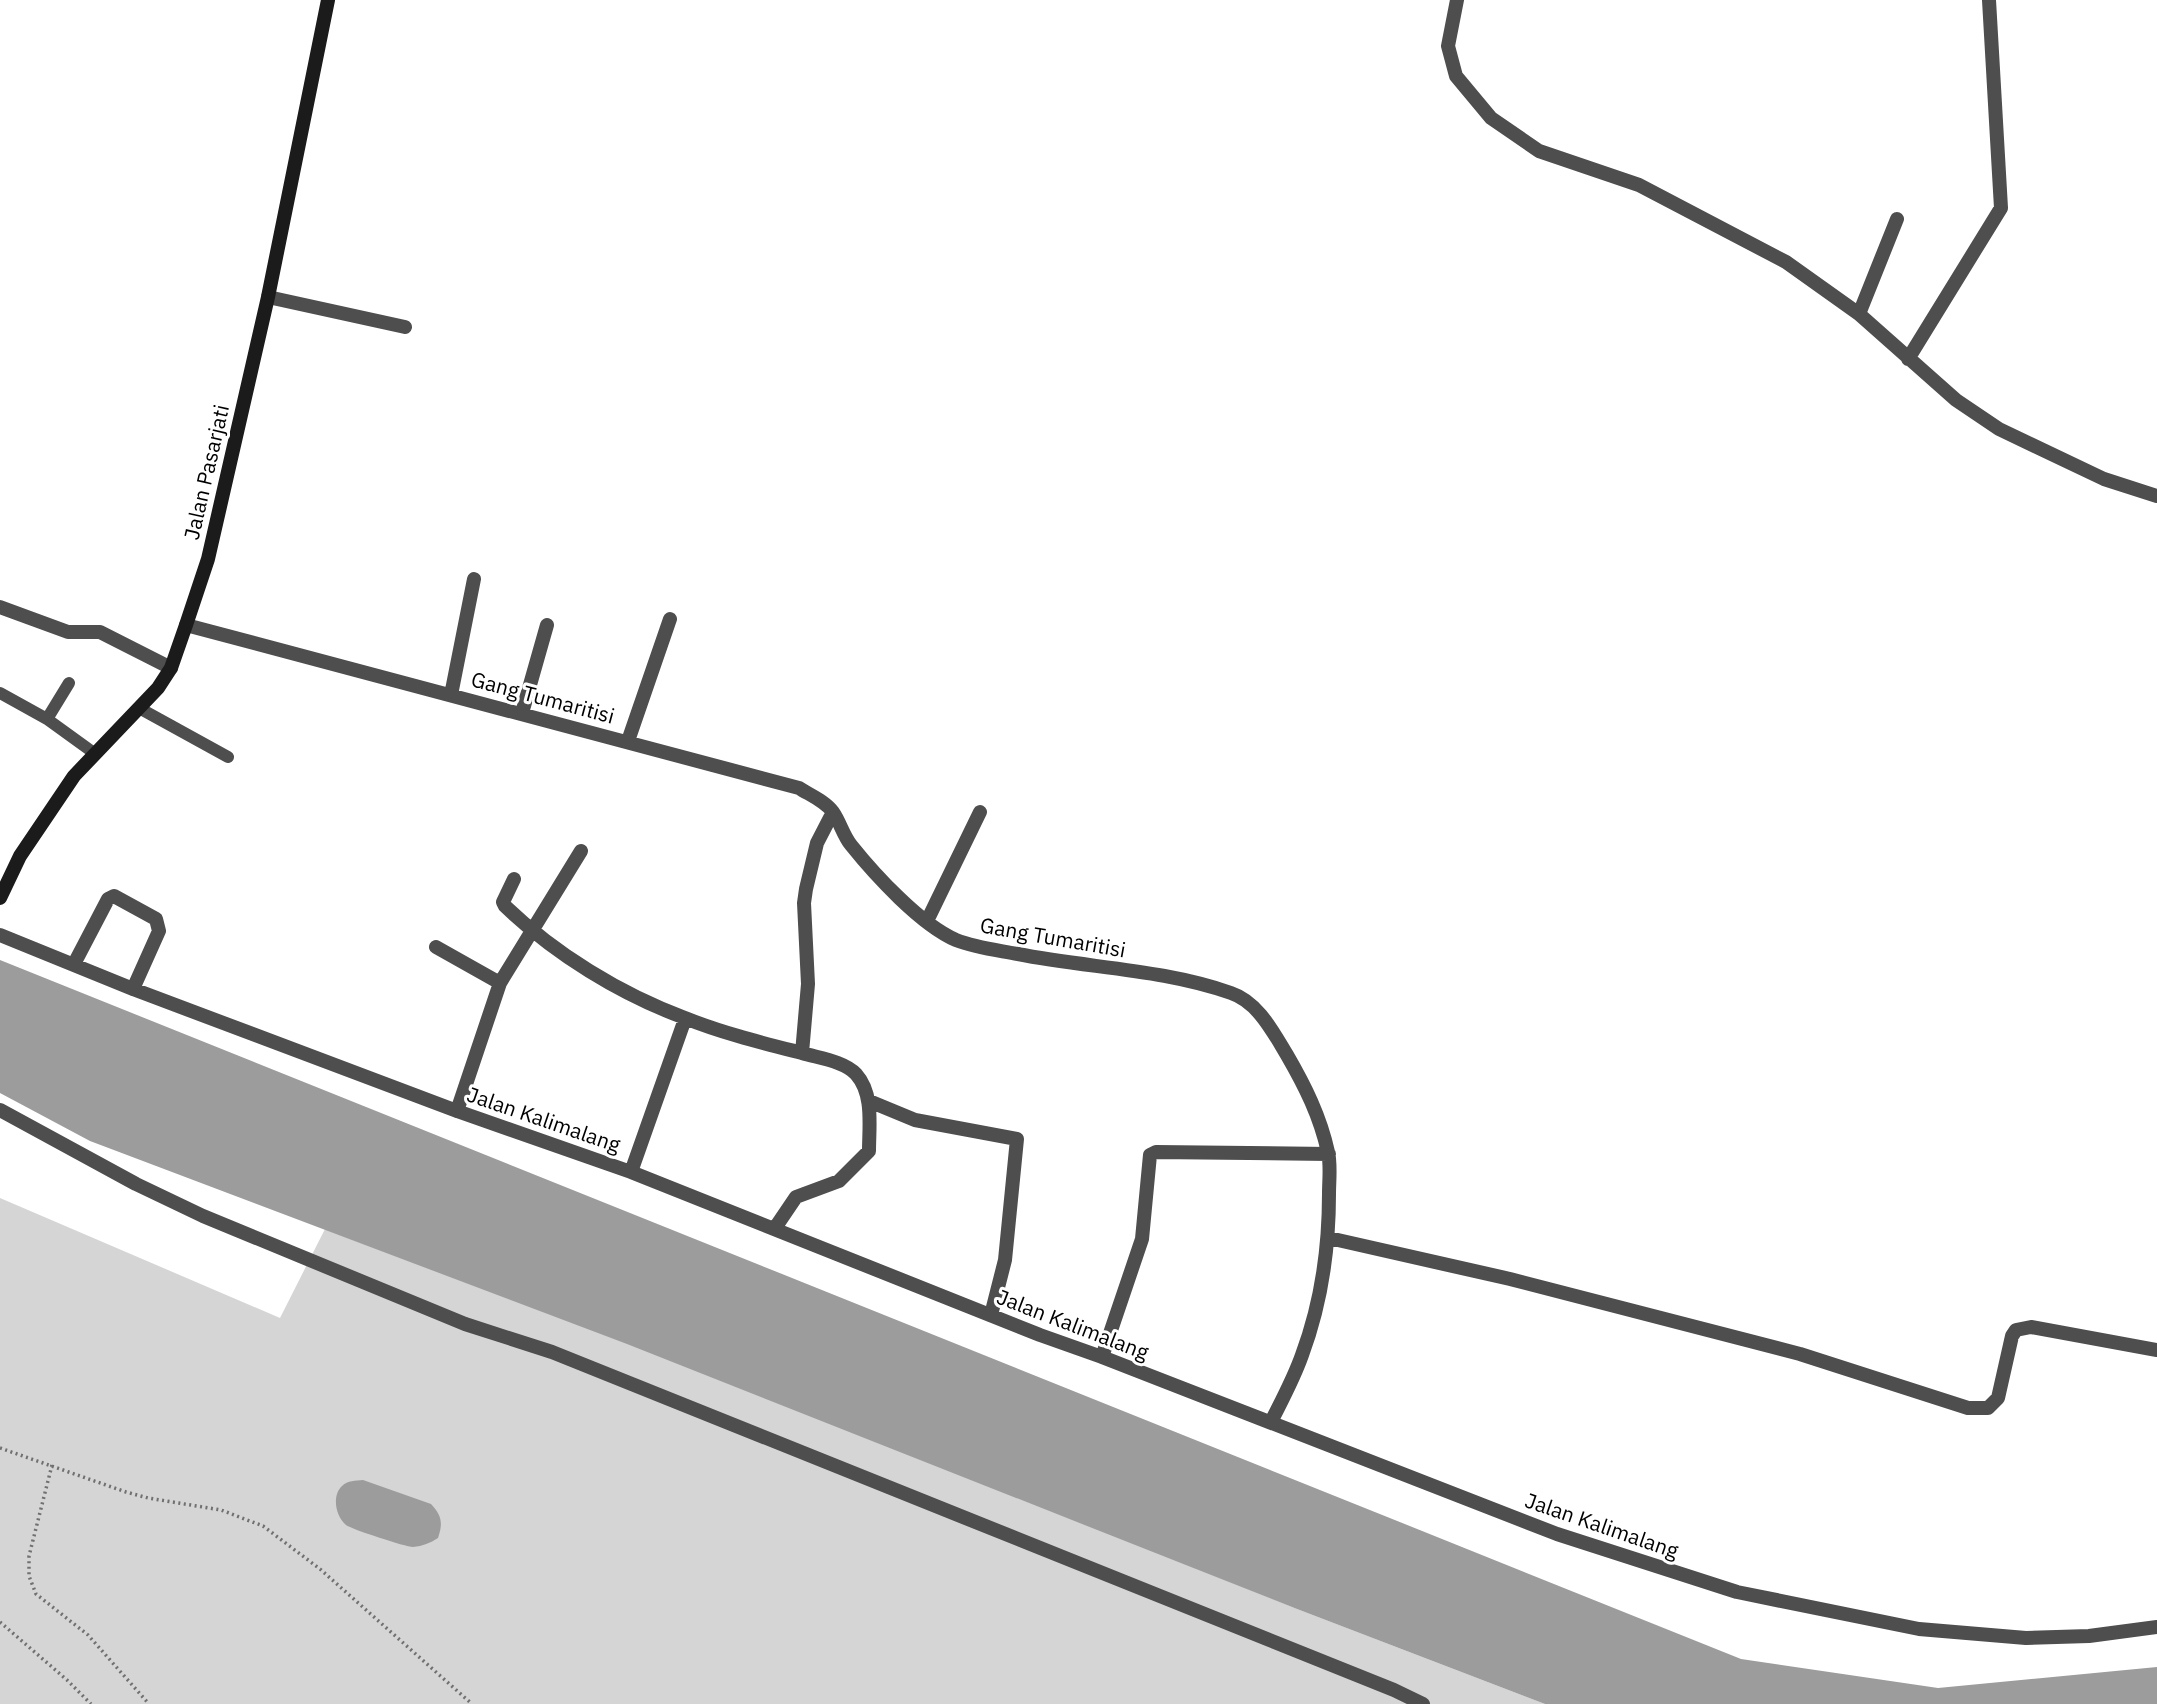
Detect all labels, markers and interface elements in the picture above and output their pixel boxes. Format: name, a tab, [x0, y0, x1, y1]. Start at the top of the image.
street label: Jalan Pasarjati	[177, 402, 235, 542]
street label: Gang Tumaritisi	[468, 664, 618, 730]
street label: Gang Tumaritisi	[978, 910, 1128, 964]
street label: Jalan Kalimalang	[464, 1080, 624, 1158]
street label: Jalan Kalimalang	[993, 1282, 1153, 1366]
street label: Jalan Kalimalang	[1522, 1486, 1682, 1564]

